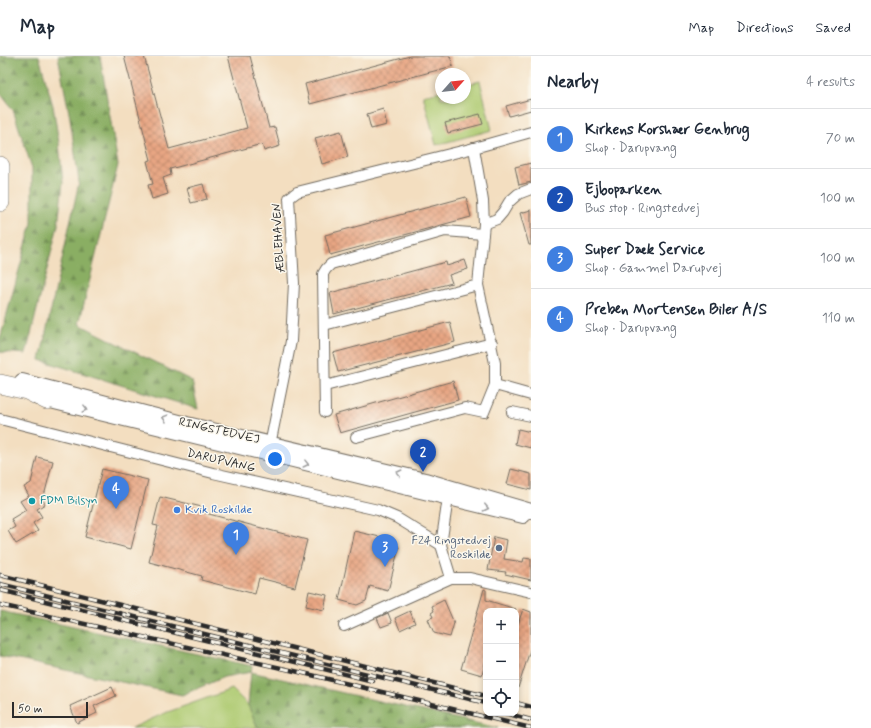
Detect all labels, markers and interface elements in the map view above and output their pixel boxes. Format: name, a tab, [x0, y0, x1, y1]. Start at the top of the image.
text: Map	[20, 15, 55, 40]
text: Map	[688, 19, 714, 37]
text: Directions	[736, 19, 794, 37]
text: Saved	[816, 19, 851, 37]
north arrow	[435, 68, 471, 104]
text: Nearby	[547, 71, 599, 93]
text: 4 results	[806, 74, 855, 91]
text: Kirkens Korshær Genbrug	[585, 120, 749, 140]
text: 1	[557, 130, 563, 147]
text: 70 m	[826, 130, 855, 147]
text: Shop · Darupvang	[585, 140, 677, 157]
text: Ejboparken	[585, 180, 662, 200]
text: 2	[557, 190, 563, 207]
text: 100 m	[820, 190, 855, 207]
text: Bus stop · Ringstedvej	[585, 200, 699, 217]
street label: ÆBLEHAVEN	[269, 203, 289, 273]
text: Super Dæk Service	[585, 240, 705, 260]
text: 3	[557, 250, 563, 267]
text: 100 m	[820, 250, 855, 267]
text: Shop · Gammel Darupvej	[585, 260, 722, 277]
text: Preben Mortensen Biler A/S	[585, 300, 767, 320]
text: 4	[556, 310, 564, 327]
text: 110 m	[822, 310, 855, 327]
text: Shop · Darupvang	[585, 320, 677, 337]
one-way arrow	[81, 405, 88, 413]
street label: RINGSTEDVEJ	[177, 414, 261, 448]
one-way arrow	[162, 415, 168, 423]
pin: 2	[410, 439, 436, 472]
street label: DARUPVANG	[185, 445, 257, 477]
your location	[265, 449, 285, 469]
one-way arrow	[303, 459, 309, 467]
one-way arrow	[395, 470, 402, 478]
pin: 4	[103, 476, 129, 509]
place label: FDM Bilsyn	[40, 493, 98, 509]
marker: FDM Bilsyn	[27, 496, 37, 506]
place label: Kvik Roskilde	[185, 502, 252, 518]
one-way arrow	[483, 504, 489, 512]
marker: Kvik Roskilde	[172, 505, 182, 515]
pin: 1	[223, 522, 249, 555]
place label: F24 Ringstedvej Roskilde	[412, 533, 491, 563]
pin: 3	[372, 534, 398, 567]
marker: F24 Ringstedvej Roskilde	[494, 543, 504, 553]
map controls	[483, 608, 519, 716]
button: +	[483, 608, 519, 644]
button: −	[483, 644, 519, 680]
button: locate	[483, 680, 519, 716]
scale bar	[12, 700, 88, 719]
text: 50 m	[18, 702, 43, 716]

